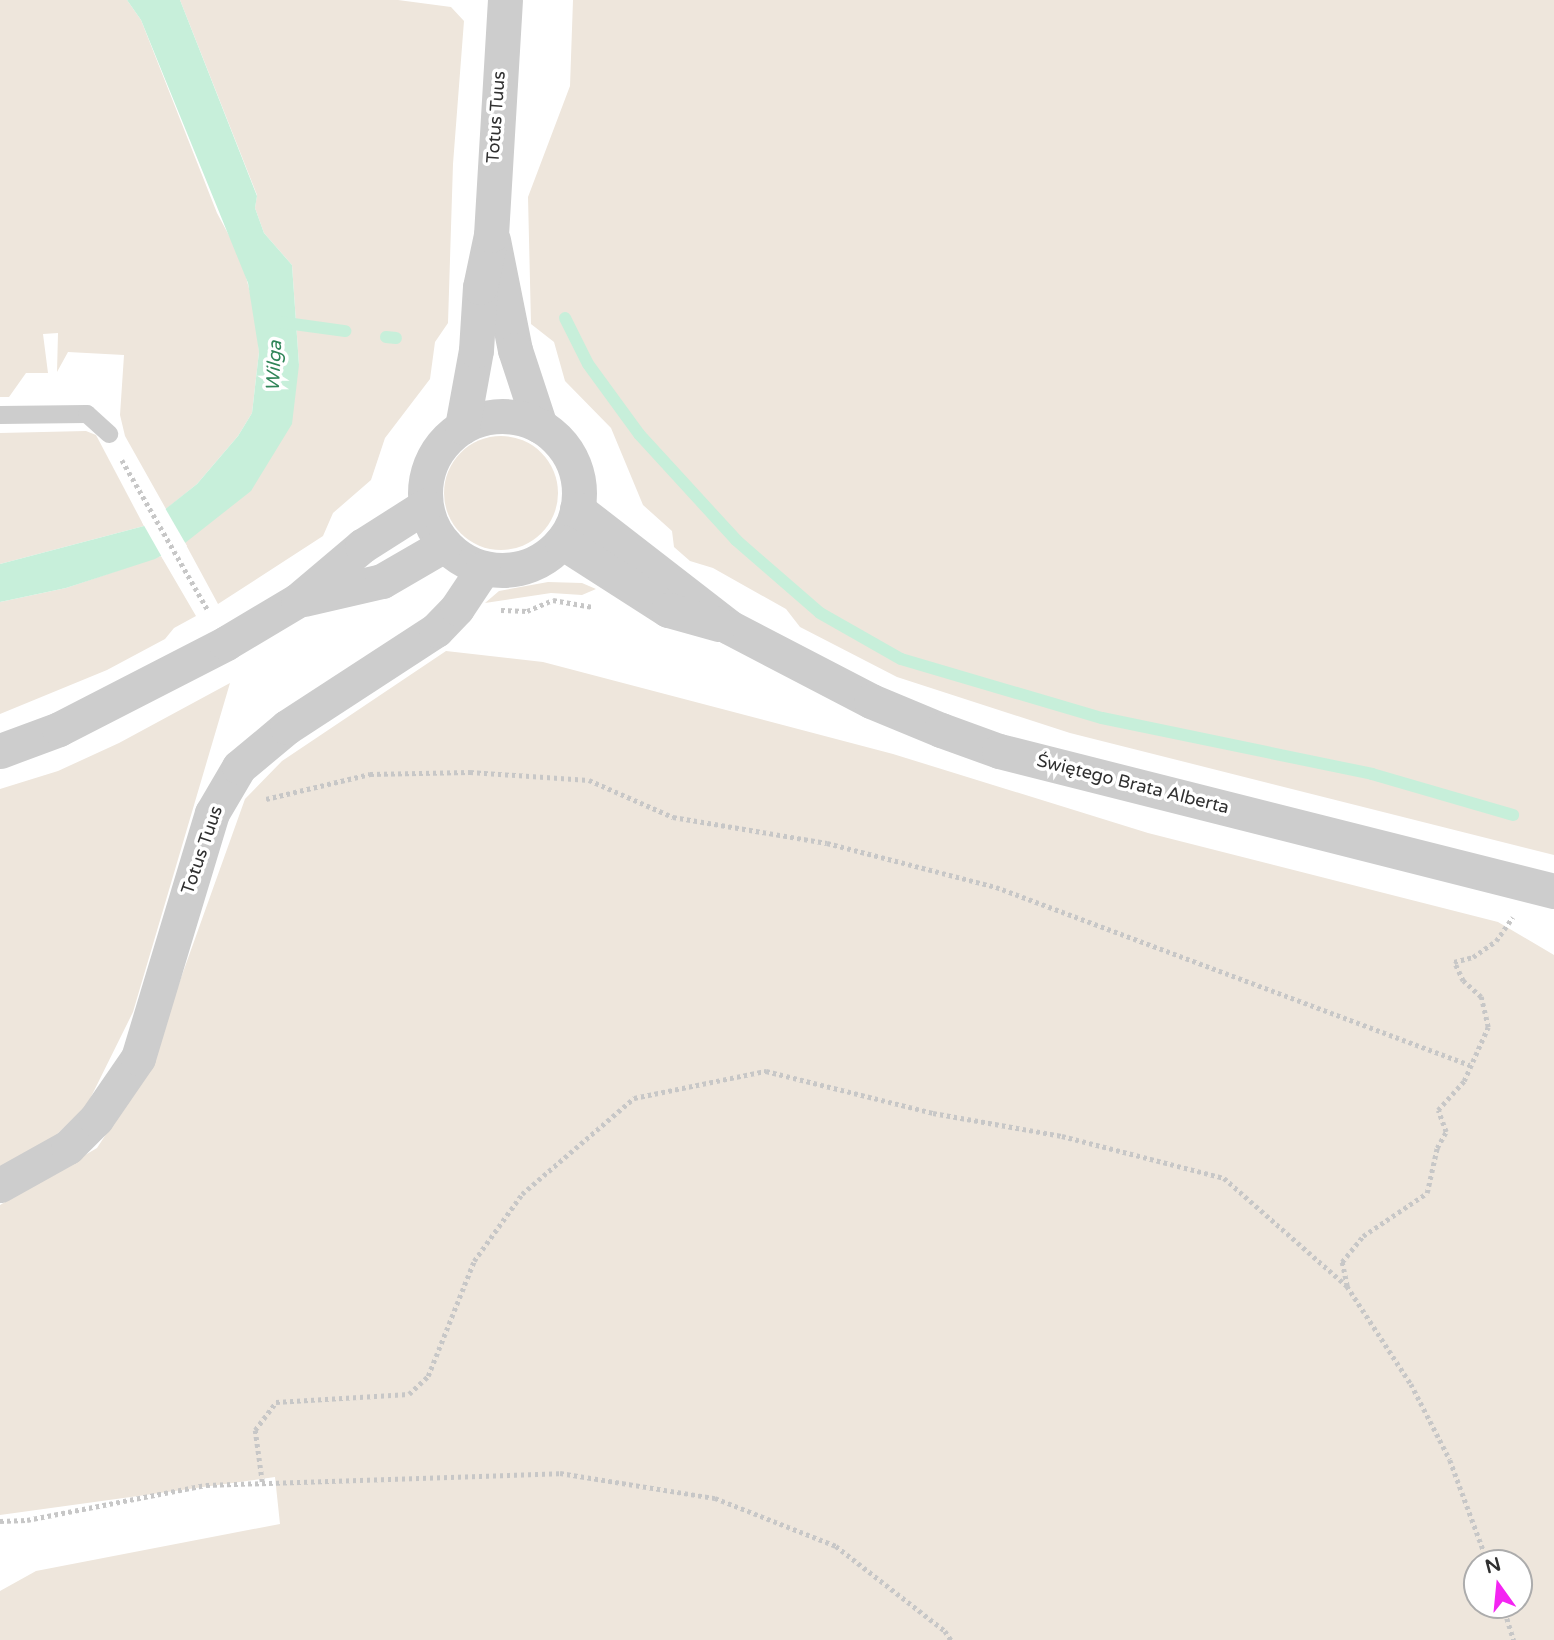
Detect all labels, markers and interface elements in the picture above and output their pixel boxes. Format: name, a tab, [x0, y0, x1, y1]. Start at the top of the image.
street label: Totus Tuus	[482, 70, 510, 164]
water label: Wilga	[262, 340, 288, 392]
street label: Świętego Brata Alberta	[1035, 750, 1231, 818]
street label: Totus Tuus	[177, 803, 227, 897]
north arrow	[1463, 1549, 1533, 1619]
text: N	[1483, 1553, 1503, 1578]

